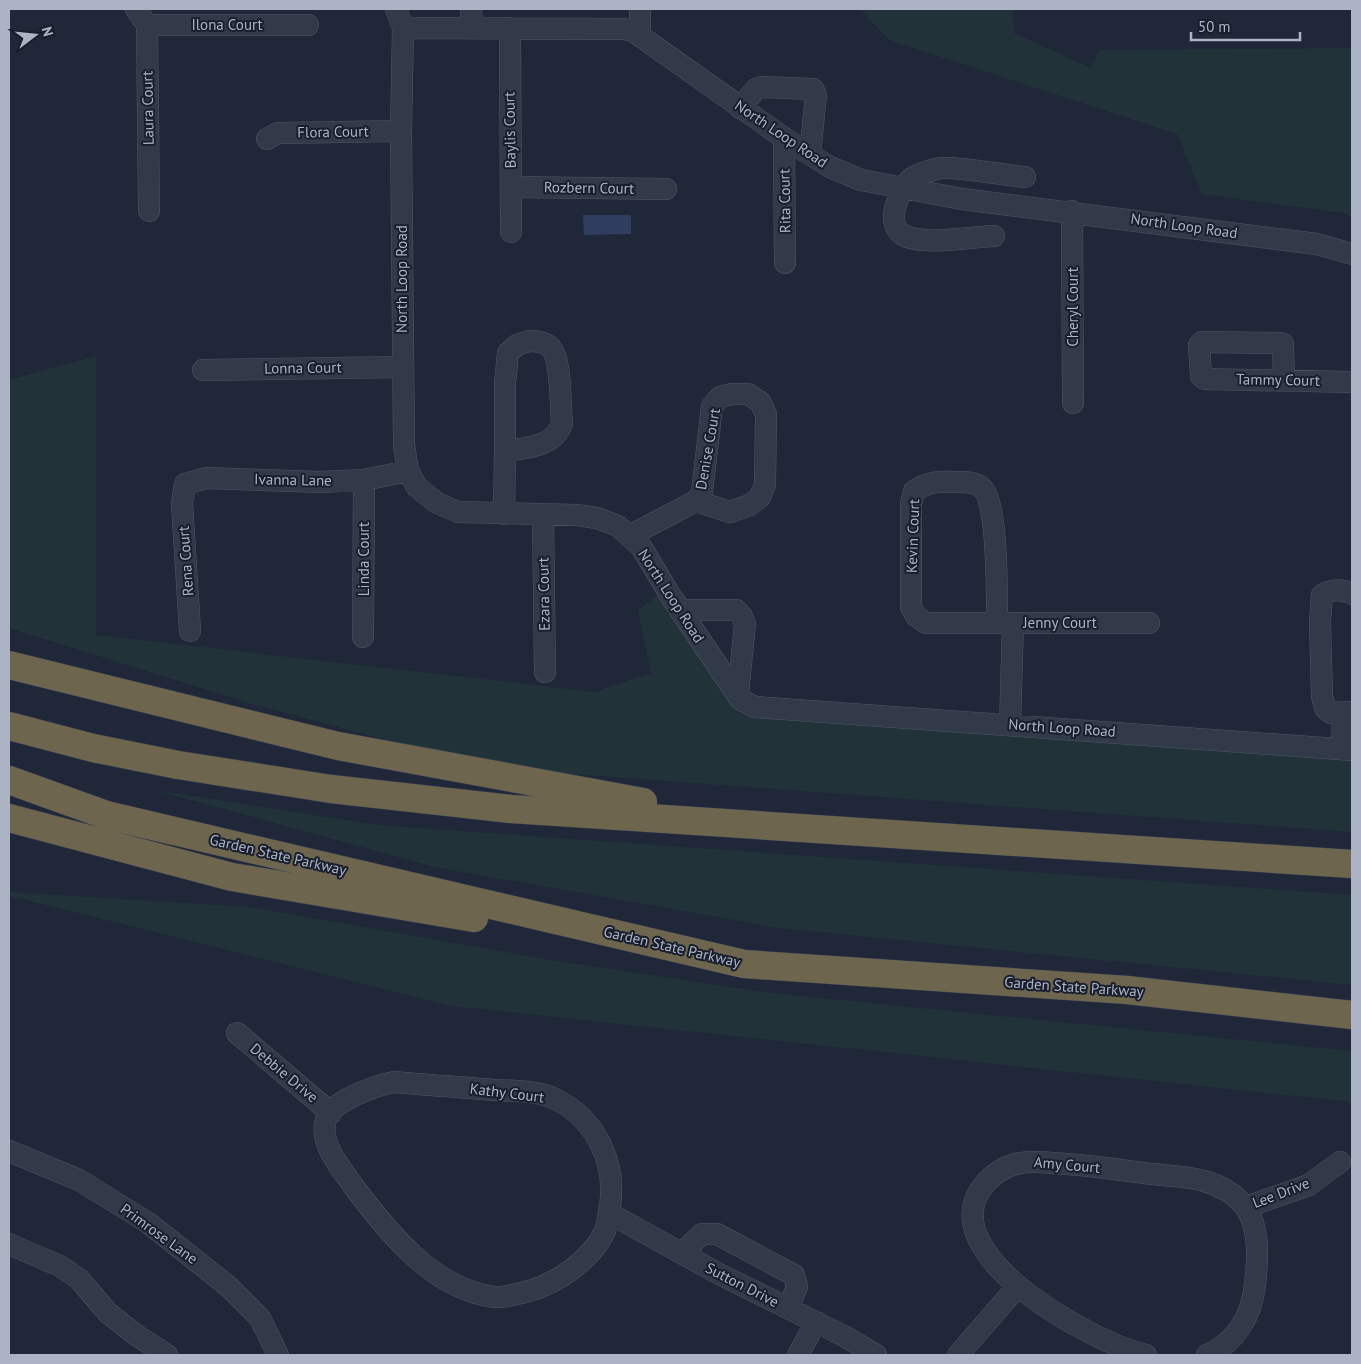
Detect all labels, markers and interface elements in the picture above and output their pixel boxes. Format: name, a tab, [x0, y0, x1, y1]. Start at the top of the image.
north arrow	[10, 10, 60, 60]
scale bar	[1191, 10, 1300, 42]
street label: Ilona Court	[191, 15, 263, 34]
text: 50 m	[1198, 17, 1231, 36]
text: N	[38, 25, 57, 38]
street label: Laura Court	[137, 71, 158, 145]
street label: Baylis Court	[499, 91, 520, 169]
street label: North Loop Road	[731, 96, 831, 172]
street label: Flora Court	[297, 121, 369, 142]
street label: Rita Court	[774, 169, 795, 233]
street label: Rozbern Court	[544, 177, 634, 198]
street label: North Loop Road	[1129, 209, 1239, 242]
street label: North Loop Road	[392, 225, 411, 333]
street label: Cheryl Court	[1063, 267, 1082, 347]
street label: Lonna Court	[264, 357, 342, 378]
street label: Tammy Court	[1236, 369, 1320, 390]
street label: Denise Court	[691, 407, 724, 491]
street label: Ivanna Lane	[254, 469, 332, 490]
street label: Kevin Court	[902, 499, 923, 573]
street label: Linda Court	[354, 522, 373, 596]
street label: Rena Court	[174, 525, 197, 597]
street label: North Loop Road	[634, 545, 709, 646]
street label: Ezara Court	[533, 557, 554, 631]
street label: Jenny Court	[1022, 613, 1097, 632]
street label: North Loop Road	[1008, 714, 1116, 741]
street label: Garden State Parkway	[208, 830, 348, 879]
street label: Garden State Parkway	[602, 922, 742, 971]
street label: Garden State Parkway	[1004, 972, 1144, 1001]
street label: Debbie Drive	[246, 1039, 322, 1107]
street label: Kathy Court	[469, 1079, 545, 1106]
street label: Amy Court	[1033, 1152, 1101, 1177]
street label: Lee Drive	[1250, 1173, 1312, 1212]
street label: Primrose Lane	[117, 1199, 202, 1268]
street label: Sutton Drive	[702, 1258, 782, 1311]

